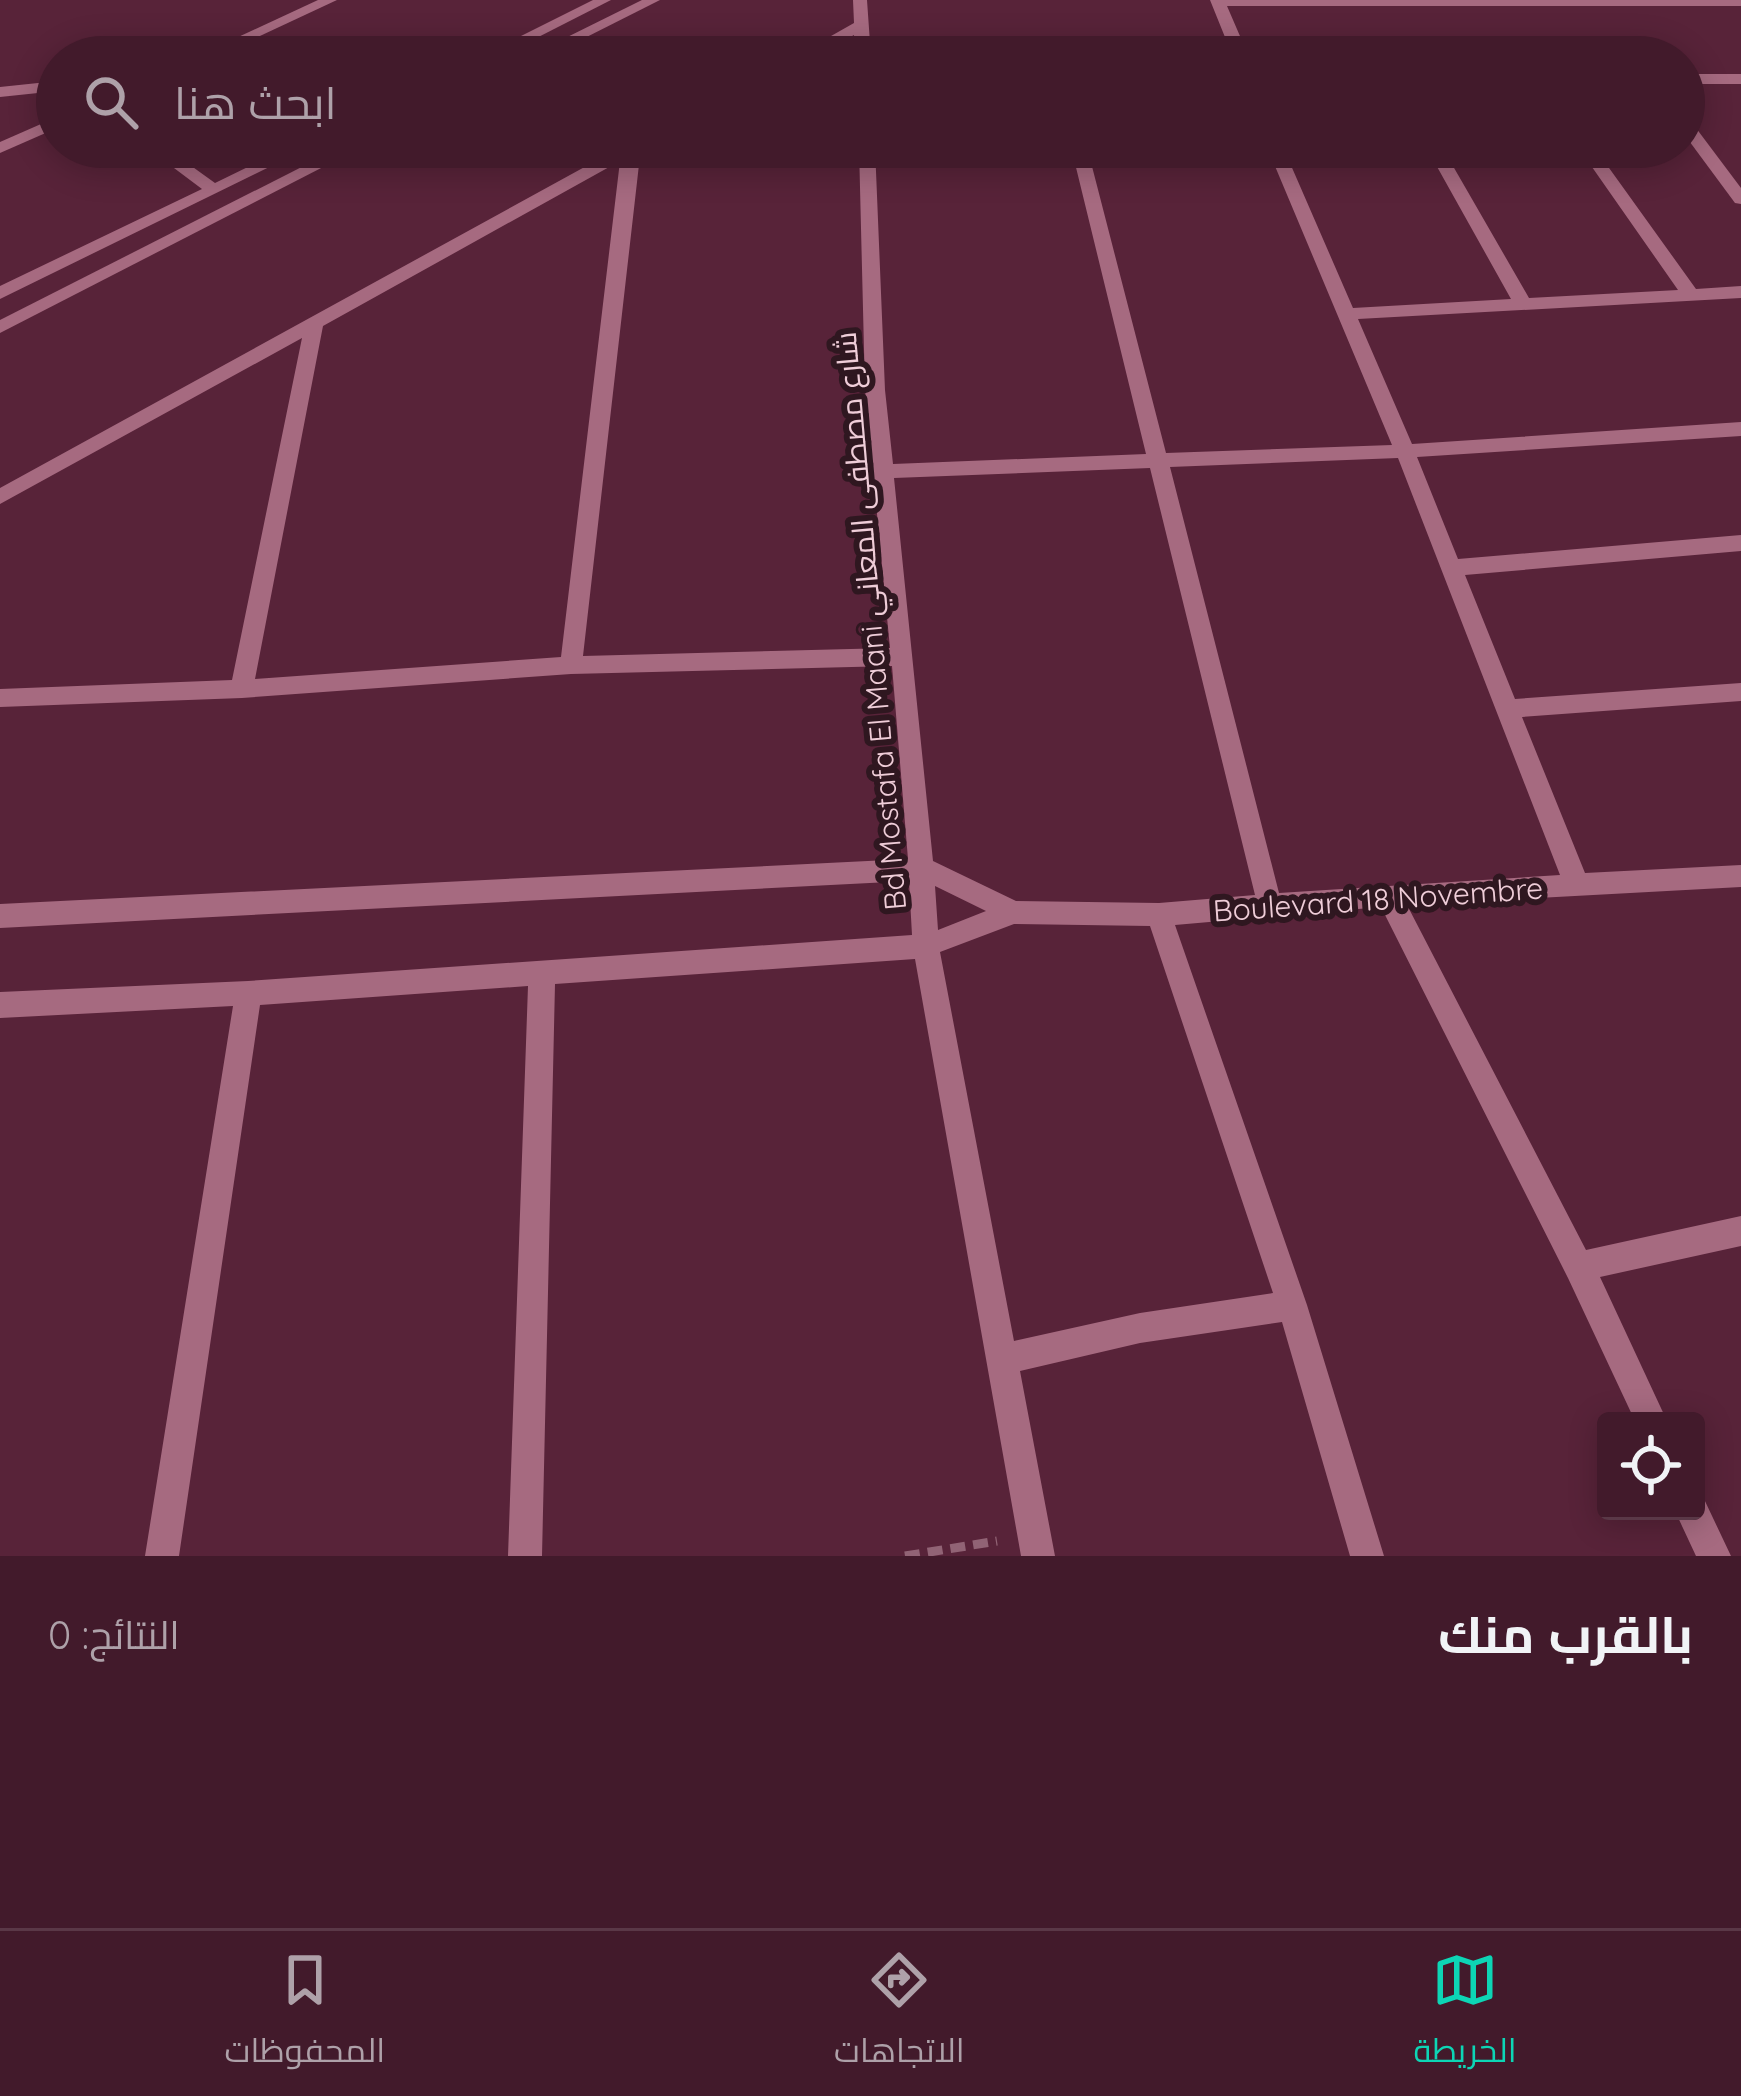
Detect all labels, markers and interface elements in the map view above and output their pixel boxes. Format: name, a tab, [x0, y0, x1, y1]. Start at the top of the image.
search box	[36, 36, 1705, 168]
icon: search	[78, 69, 144, 135]
text: ابحث هنا	[174, 74, 337, 130]
street label: Bd Mostafa El Maani شارع مصطفى المعاني	[826, 330, 919, 912]
street label: Boulevard 18 Novembre	[1212, 869, 1544, 929]
map controls	[1597, 1412, 1705, 1520]
button: locate	[1597, 1412, 1705, 1520]
text: بالقرب منك	[1438, 1602, 1693, 1666]
text: النتائج: 0	[48, 1610, 180, 1659]
tab: المحفوظات	[224, 1947, 385, 2081]
tab: الاتجاهات	[834, 1947, 965, 2081]
tab: الخريطة	[1414, 1947, 1517, 2081]

